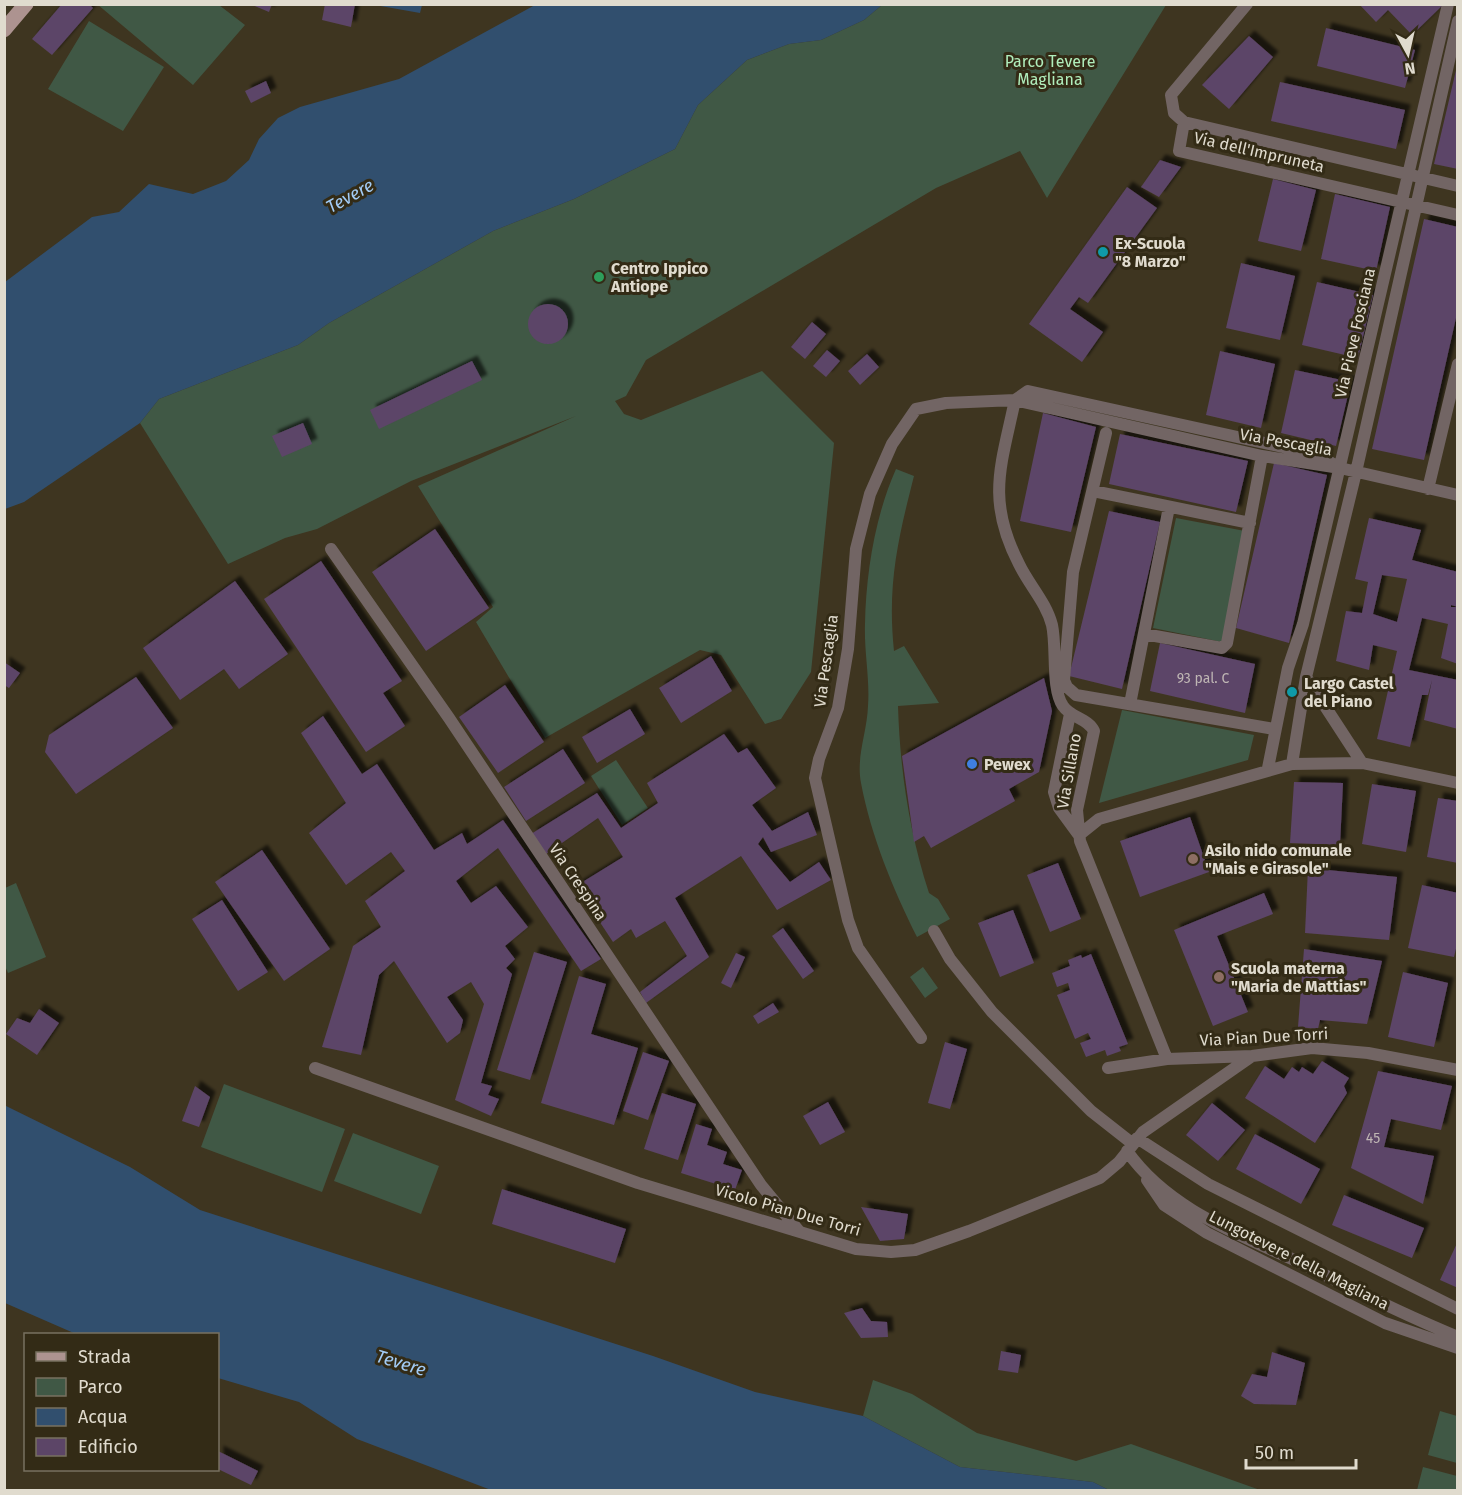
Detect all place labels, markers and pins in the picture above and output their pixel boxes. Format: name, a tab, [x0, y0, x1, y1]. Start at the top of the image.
place label: Ex-Scuola "8 Marzo"	[1115, 234, 1186, 271]
marker: Ex-Scuola "8 Marzo"	[1096, 245, 1110, 259]
place label: Centro Ippico Antiope	[610, 259, 708, 296]
marker: Centro Ippico Antiope	[592, 270, 606, 284]
place label: Largo Castel del Piano	[1304, 674, 1394, 711]
marker: Largo Castel del Piano	[1285, 685, 1299, 699]
place label: Pewex	[984, 755, 1032, 774]
marker: Pewex	[965, 757, 979, 771]
place label: Asilo nido comunale "Mais e Girasole"	[1204, 841, 1352, 878]
marker: Asilo nido comunale "Mais e Girasole"	[1186, 852, 1200, 866]
place label: Scuola materna "Maria de Mattias"	[1231, 959, 1366, 996]
marker: Scuola materna "Maria de Mattias"	[1212, 970, 1226, 984]

